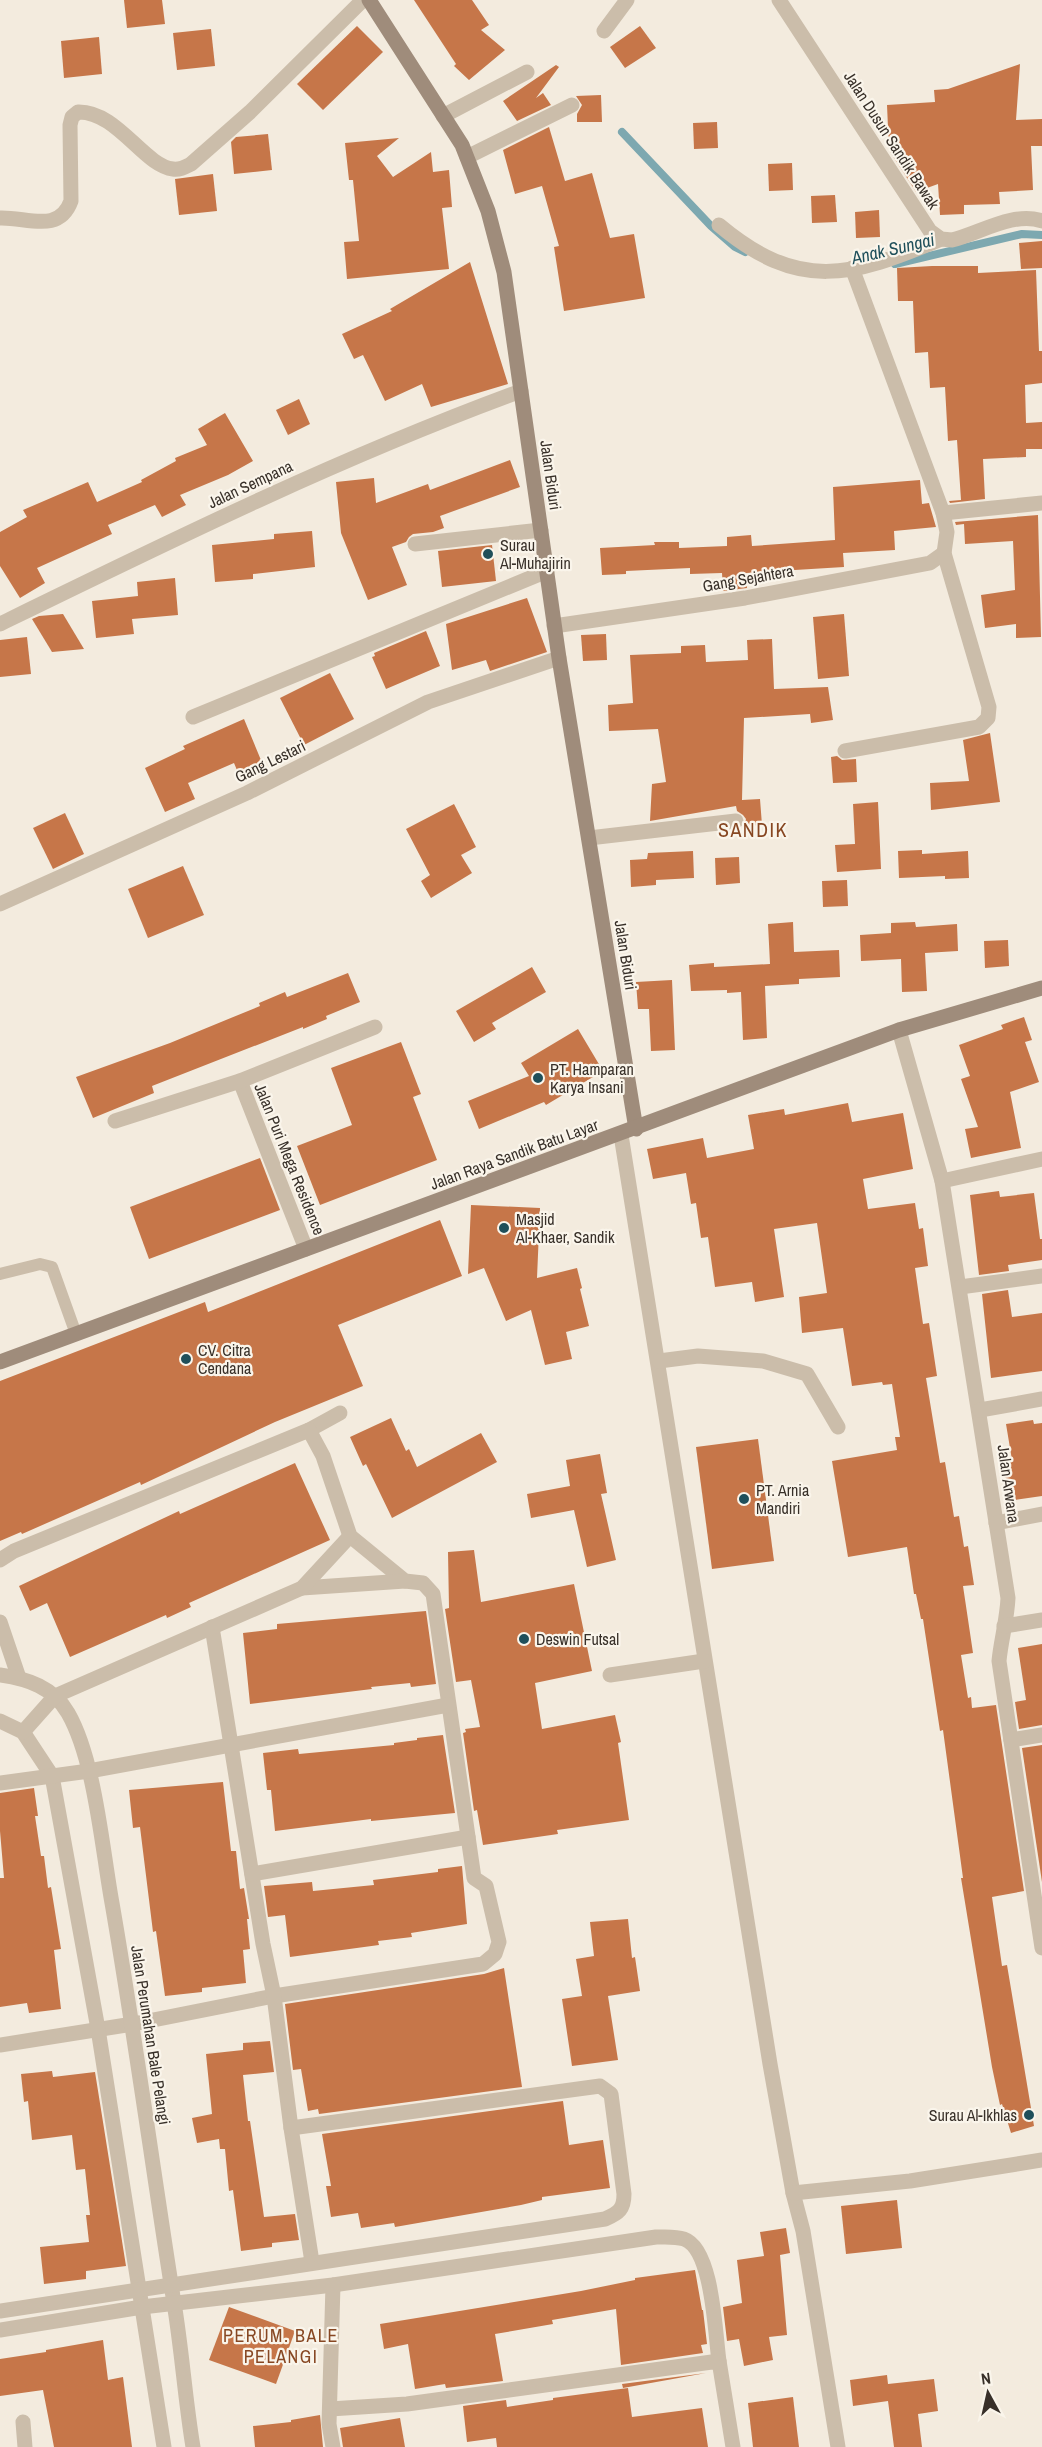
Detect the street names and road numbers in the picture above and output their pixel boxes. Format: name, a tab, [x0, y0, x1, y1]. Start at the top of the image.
street label: Jalan Dusun Sandik Bawak	[839, 67, 945, 214]
street label: Jalan Biduri	[535, 439, 567, 511]
street label: Jalan Sempana	[204, 454, 297, 513]
street label: Gang Sejahtera	[701, 559, 796, 597]
street label: Gang Lestari	[231, 734, 309, 788]
street label: Jalan Biduri	[610, 919, 642, 991]
street label: Jalan Puri Mega Residence	[249, 1080, 331, 1238]
street label: Jalan Raya Sandik Batu Layar	[427, 1113, 602, 1195]
street label: Jalan Arwana	[993, 1443, 1025, 1525]
street label: Jalan Perumahan Bale Pelangi	[126, 1944, 176, 2126]

